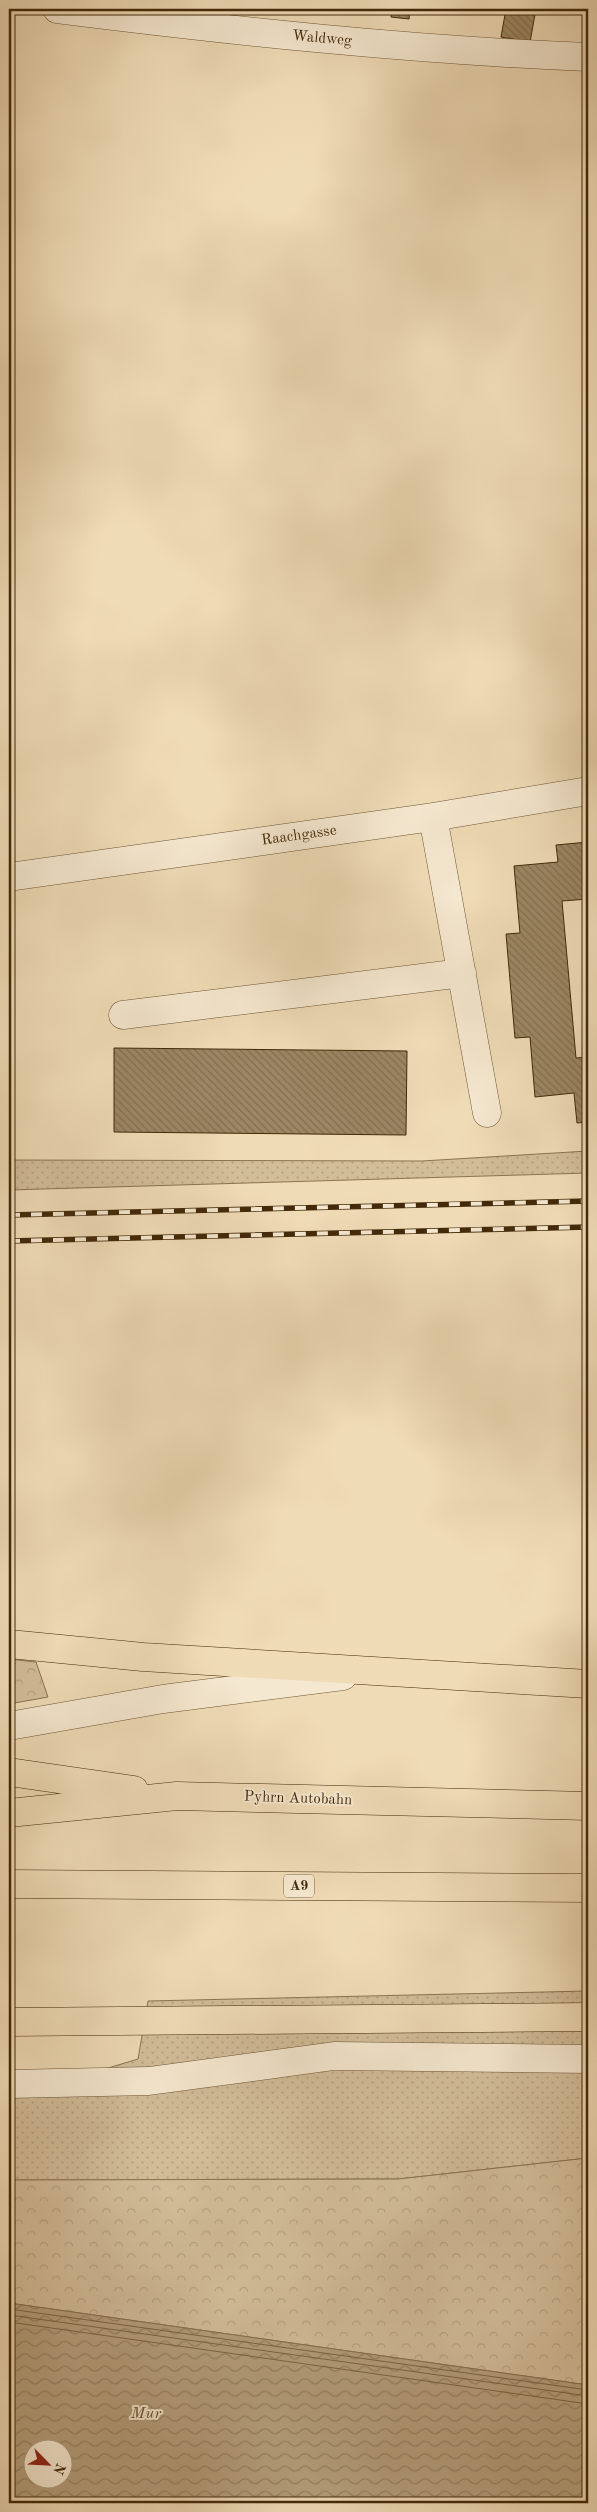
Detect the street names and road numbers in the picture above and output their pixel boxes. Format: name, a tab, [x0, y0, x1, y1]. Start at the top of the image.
street label: Waldweg	[291, 29, 353, 49]
street label: Raachgasse	[260, 823, 338, 849]
street label: Pyhrn Autobahn	[244, 1790, 352, 1808]
road number: A9	[284, 1874, 314, 1898]

